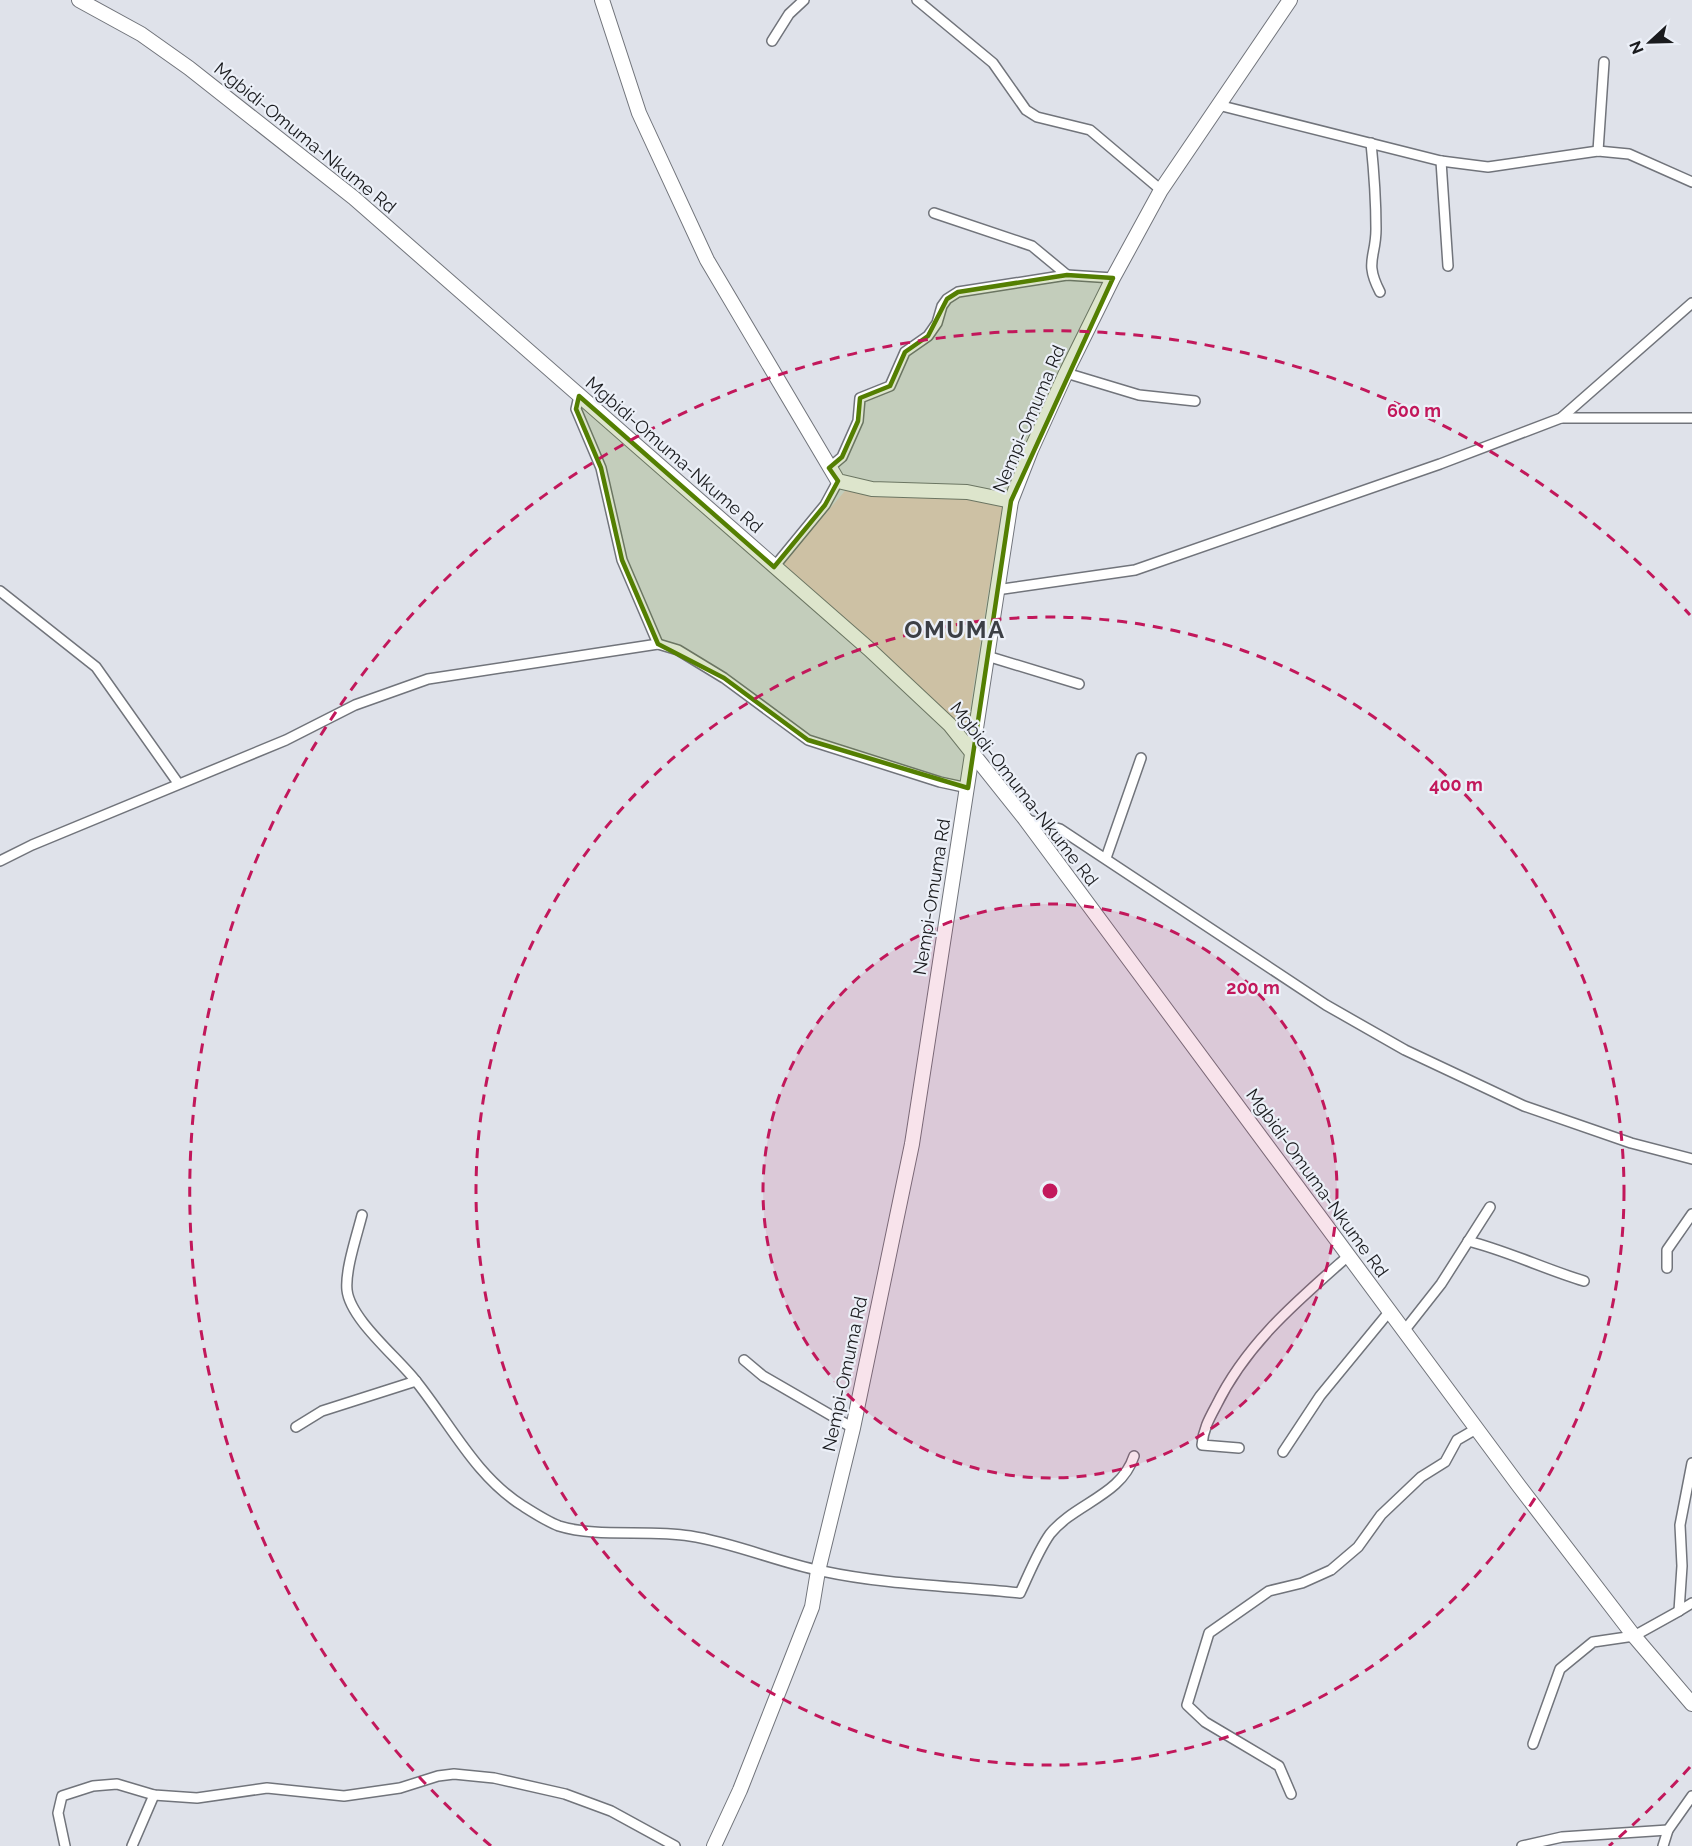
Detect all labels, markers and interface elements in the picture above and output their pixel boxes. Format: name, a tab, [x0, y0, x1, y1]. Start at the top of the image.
north arrow	[1620, 12, 1680, 72]
text: N	[1625, 38, 1648, 57]
street label: Mgbidi-Omuma-Nkume Rd	[210, 58, 400, 217]
street label: Nempi-Omuma Rd	[988, 342, 1069, 496]
street label: Mgbidi-Omuma-Nkume Rd	[582, 372, 767, 537]
text: 600 m	[1387, 400, 1441, 421]
district label: OMUMA	[904, 615, 1006, 644]
street label: Mgbidi-Omuma-Nkume Rd	[946, 698, 1103, 890]
text: 400 m	[1429, 774, 1483, 795]
street label: Nempi-Omuma Rd	[909, 817, 954, 976]
text: 200 m	[1226, 977, 1280, 998]
street label: Mgbidi-Omuma-Nkume Rd	[1242, 1084, 1393, 1281]
centre of rings	[1040, 1181, 1060, 1201]
street label: Nempi-Omuma Rd	[818, 1295, 871, 1453]

